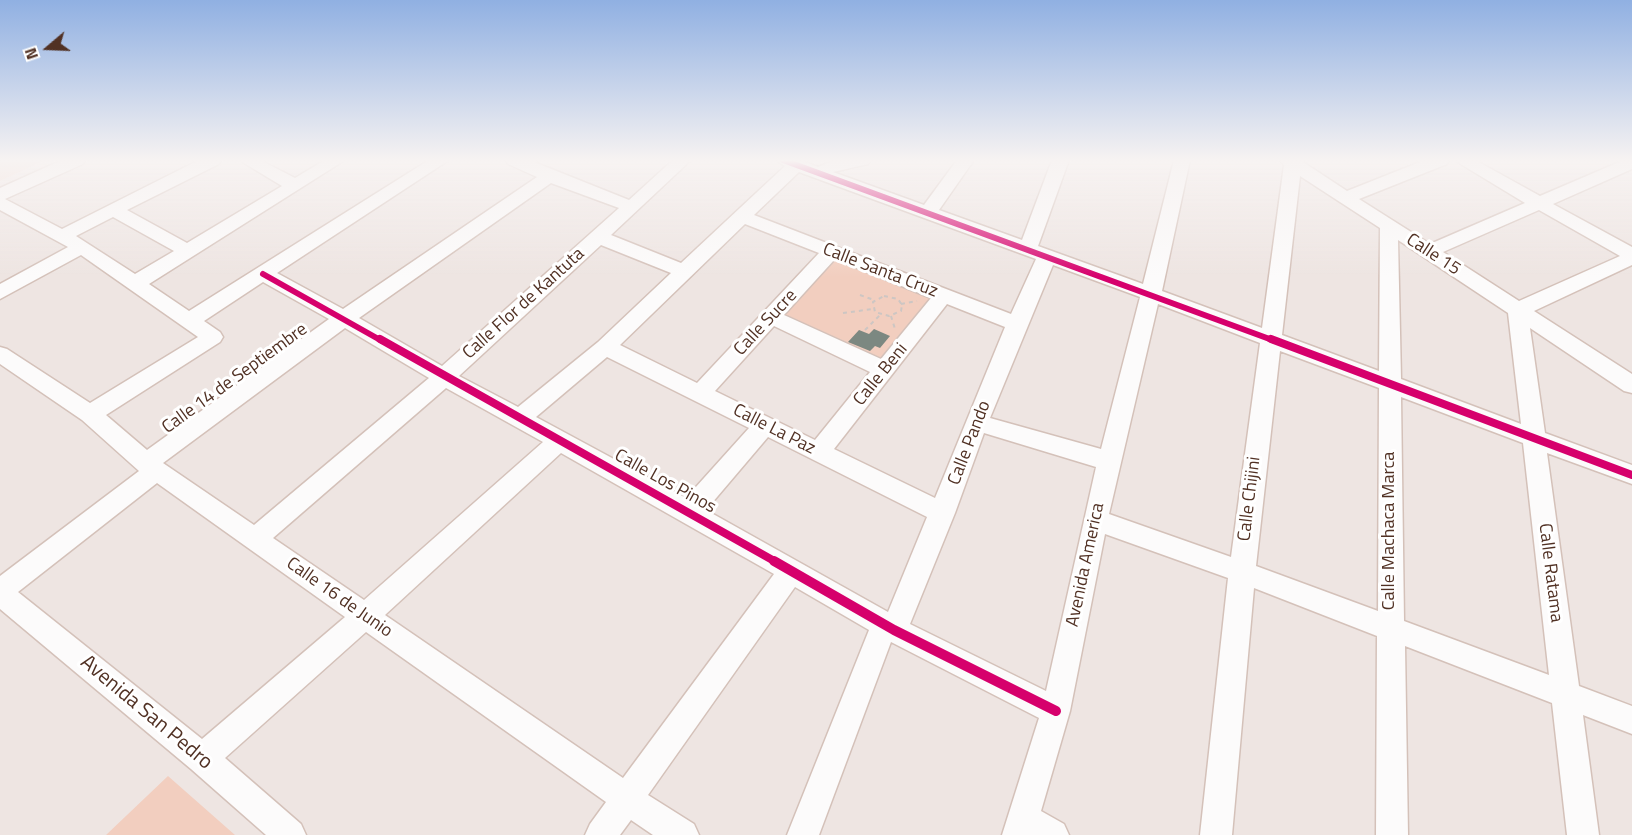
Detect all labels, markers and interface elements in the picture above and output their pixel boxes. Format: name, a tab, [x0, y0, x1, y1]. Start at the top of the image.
north arrow	[18, 18, 78, 78]
text: N	[18, 45, 44, 63]
street label: Calle 15	[1402, 230, 1464, 280]
street label: Calle Santa Cruz	[819, 239, 941, 303]
street label: Calle Flor de Kantuta	[459, 244, 589, 364]
street label: Calle Sucre	[730, 285, 802, 361]
street label: Calle 14 de Septiembre	[158, 319, 312, 439]
street label: Calle Beni	[849, 339, 913, 411]
street label: Calle Pando	[944, 398, 996, 488]
street label: Calle La Paz	[729, 400, 819, 460]
street label: Calle Los Pinos	[610, 445, 720, 519]
street label: Calle Machaca Marca	[1379, 452, 1401, 610]
street label: Calle Chijini	[1234, 455, 1266, 543]
street label: Avenida America	[1062, 501, 1110, 629]
street label: Calle Ratama	[1533, 522, 1567, 624]
street label: Calle 16 de Junio	[282, 553, 396, 643]
street label: Avenida San Pedro	[75, 650, 217, 776]

